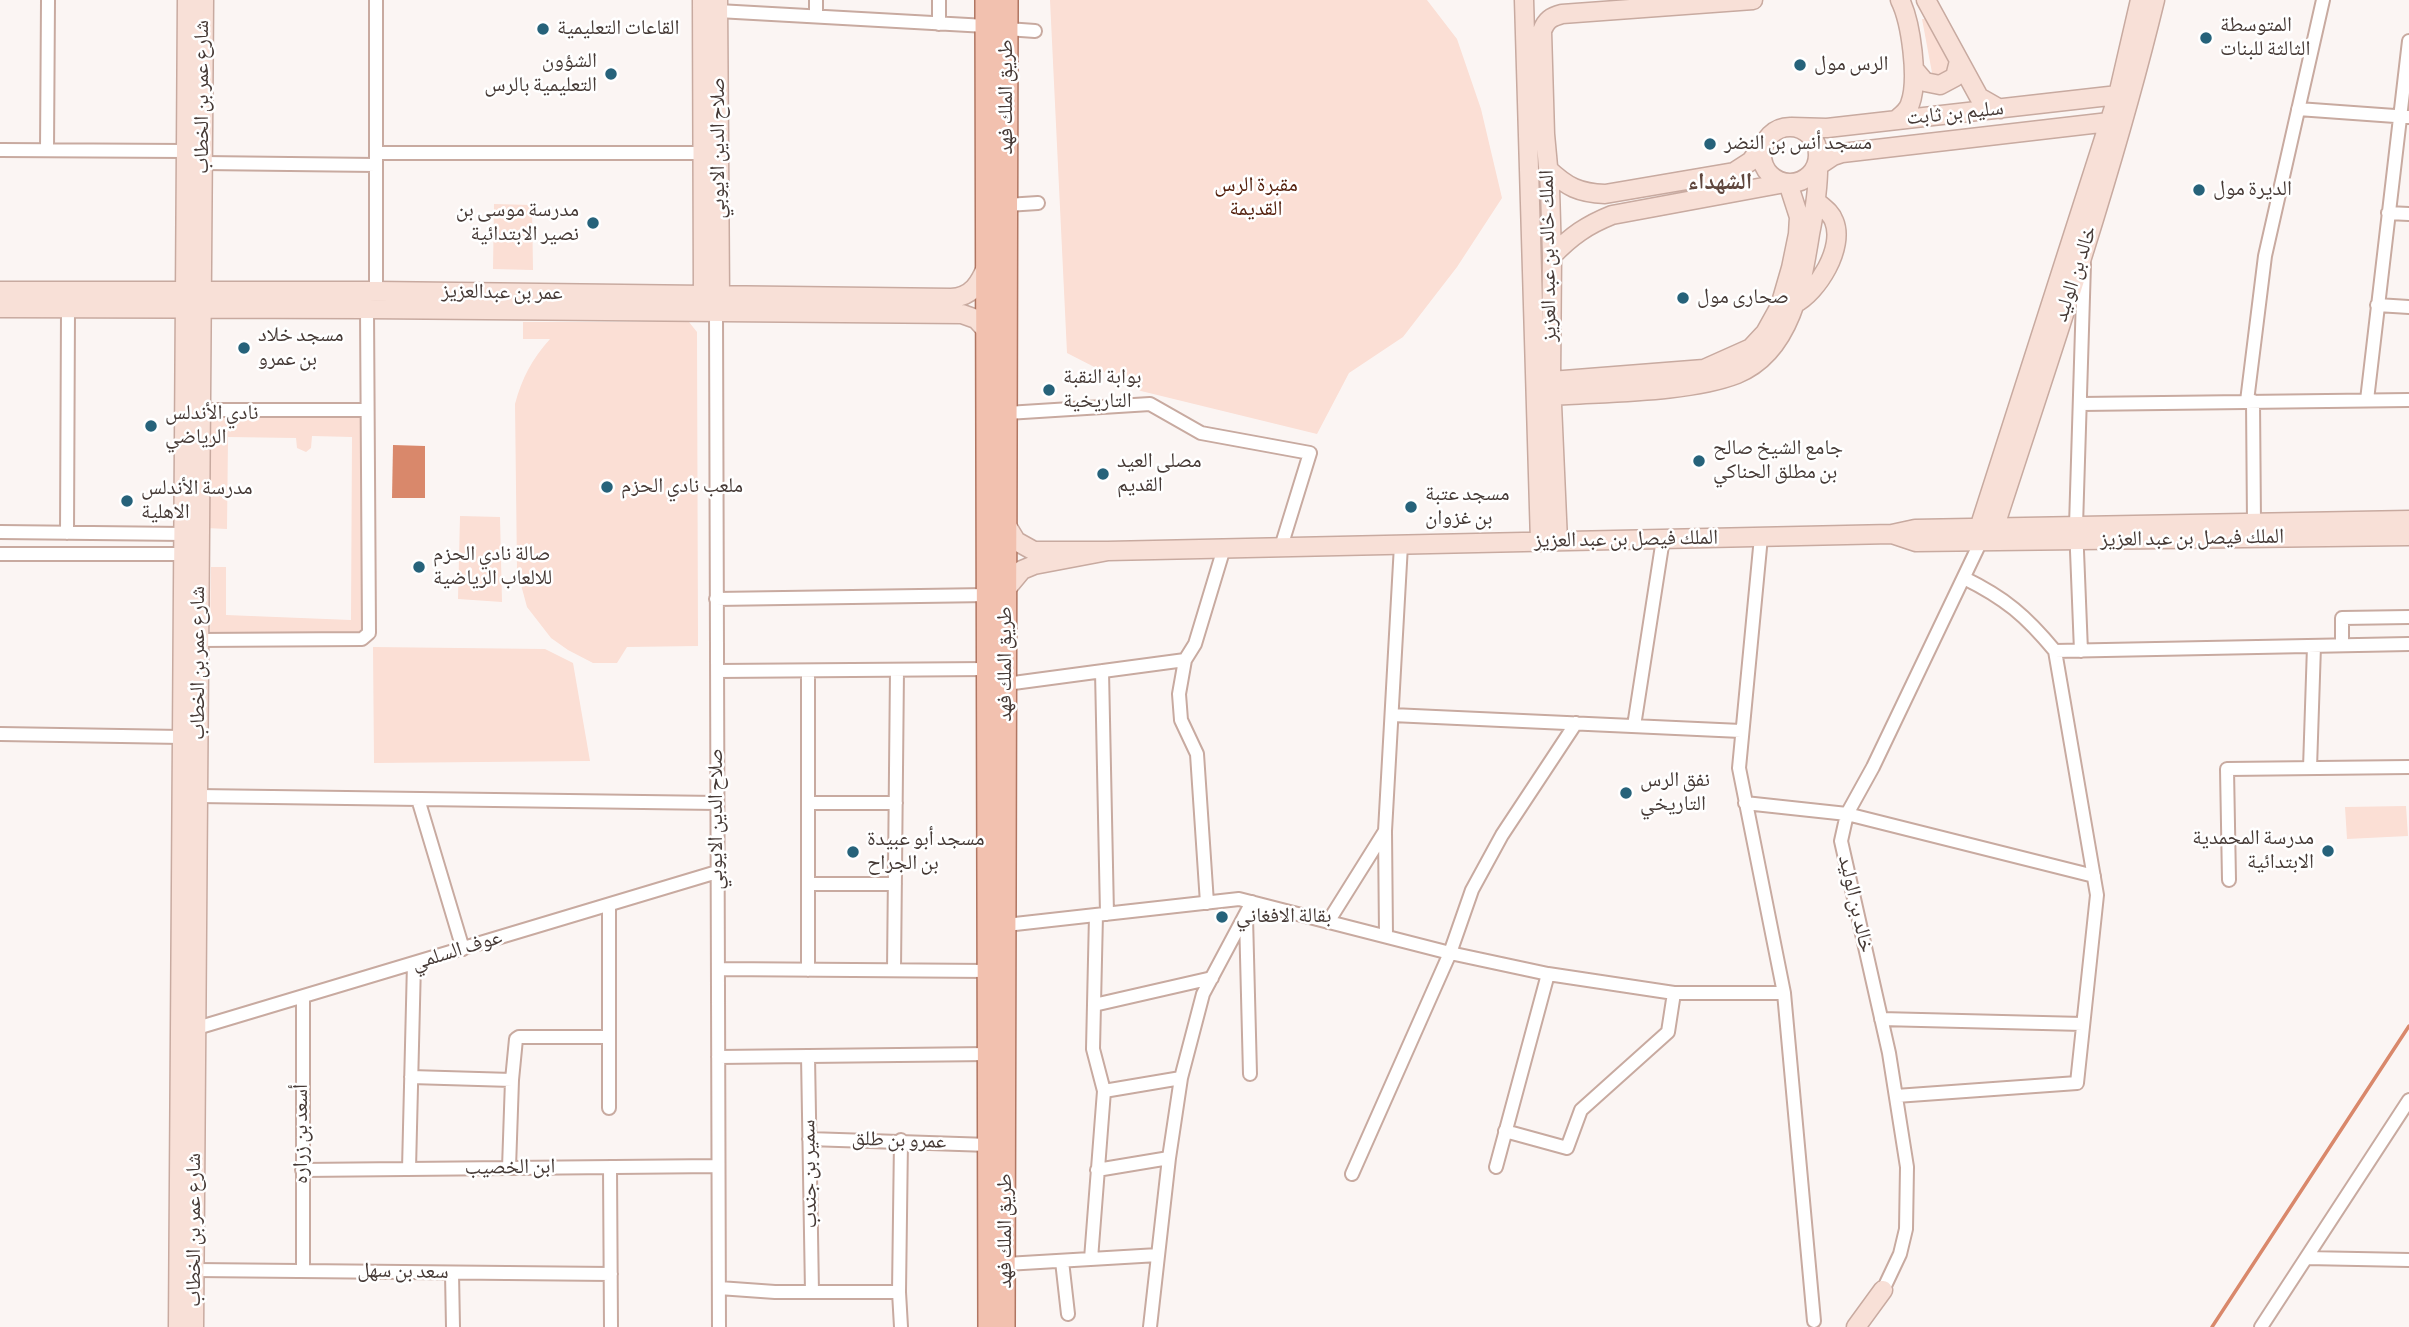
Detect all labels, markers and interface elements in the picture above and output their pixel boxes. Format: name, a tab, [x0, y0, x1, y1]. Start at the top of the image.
place label: المتوسطة الثالثة للبنات	[2220, 13, 2311, 63]
place label: القاعات التعليمية	[557, 16, 679, 42]
street label: شارع عمر بن الخطاب	[190, 20, 216, 174]
marker: القاعات التعليمية	[535, 21, 551, 37]
marker: المتوسطة الثالثة للبنات	[2198, 30, 2214, 46]
street label: طريق الملك فهد	[994, 39, 1020, 155]
place label: الشؤون التعليمية بالرس	[484, 49, 597, 99]
place label: الرس مول	[1814, 52, 1888, 78]
marker: الرس مول	[1792, 57, 1808, 73]
marker: الشؤون التعليمية بالرس	[603, 66, 619, 82]
street label: صلاح الدين الايوبي	[706, 77, 732, 219]
street label: سليم بن ثابت	[1905, 96, 2005, 132]
place label: مسجد أنس بن النضر	[1724, 131, 1872, 157]
marker: مسجد أنس بن النضر	[1702, 136, 1718, 152]
district label: الشهداء	[1688, 169, 1752, 197]
street label: الملك خالد بن عبد العزيز	[1535, 170, 1563, 342]
park label: مقبرة الرس القديمة	[1214, 173, 1298, 223]
place label: الديرة مول	[2213, 177, 2292, 203]
marker: الديرة مول	[2191, 182, 2207, 198]
place label: مدرسة موسى بن نصير الابتدائية	[456, 198, 579, 248]
marker: مدرسة موسى بن نصير الابتدائية	[585, 215, 601, 231]
street label: خالد بن الوليد	[2049, 223, 2103, 325]
street label: عمر بن عبدالعزيز	[441, 279, 563, 307]
place label: صحارى مول	[1697, 285, 1789, 311]
marker: صحارى مول	[1675, 290, 1691, 306]
place label: مسجد خلاد بن عمرو	[258, 323, 344, 373]
marker: مسجد خلاد بن عمرو	[236, 340, 252, 356]
place label: بوابة النقبة التاريخية	[1063, 365, 1142, 415]
marker: بوابة النقبة التاريخية	[1041, 382, 1057, 398]
place label: نادي الأندلس الرياضي	[165, 401, 259, 451]
marker: نادي الأندلس الرياضي	[143, 418, 159, 434]
place label: جامع الشيخ صالح بن مطلق الحناكي	[1713, 436, 1843, 486]
place label: مصلى العيد القديم	[1117, 449, 1201, 499]
marker: جامع الشيخ صالح بن مطلق الحناكي	[1691, 453, 1707, 469]
marker: مصلى العيد القديم	[1095, 466, 1111, 482]
place label: ملعب نادي الحزم	[621, 474, 743, 500]
place label: مدرسة الأندلس الاهلية	[141, 476, 253, 526]
marker: ملعب نادي الحزم	[599, 479, 615, 495]
place label: مسجد عتبة بن غزوان	[1425, 482, 1510, 532]
marker: مدرسة الأندلس الاهلية	[119, 493, 135, 509]
marker: مسجد عتبة بن غزوان	[1403, 499, 1419, 515]
street label: الملك فيصل بن عبد العزيز	[2100, 525, 2284, 553]
street label: الملك فيصل بن عبد العزيز	[1534, 526, 1718, 554]
place label: صالة نادي الحزم للالعاب الرياضية	[433, 542, 552, 592]
marker: صالة نادي الحزم للالعاب الرياضية	[411, 559, 427, 575]
street label: شارع عمر بن الخطاب	[186, 586, 212, 740]
street label: طريق الملك فهد	[993, 606, 1019, 722]
street label: صلاح الدين الايوبي	[704, 748, 730, 890]
place label: نفق الرس التاريخي	[1640, 768, 1710, 818]
marker: نفق الرس التاريخي	[1618, 785, 1634, 801]
place label: مدرسة المحمدية الابتدائية	[2192, 826, 2314, 876]
place label: مسجد أبو عبيدة بن الجراح	[867, 827, 985, 877]
marker: مدرسة المحمدية الابتدائية	[2320, 843, 2336, 859]
marker: مسجد أبو عبيدة بن الجراح	[845, 844, 861, 860]
street label: خالد بن الوليد	[1832, 853, 1878, 955]
place label: بقالة الافغاني	[1236, 904, 1331, 930]
marker: بقالة الافغاني	[1214, 909, 1230, 925]
street label: عوف السلمي	[409, 925, 505, 977]
street label: أسعد بن زراره	[289, 1084, 315, 1184]
street label: سمير بن جندب	[796, 1119, 824, 1229]
street label: عمرو بن طلق	[851, 1127, 947, 1155]
street label: شارع عمر بن الخطاب	[182, 1153, 208, 1307]
street label: ابن الخصيب	[464, 1155, 556, 1181]
street label: طريق الملك فهد	[993, 1173, 1019, 1289]
street label: سعد بن سهل	[357, 1259, 449, 1285]

